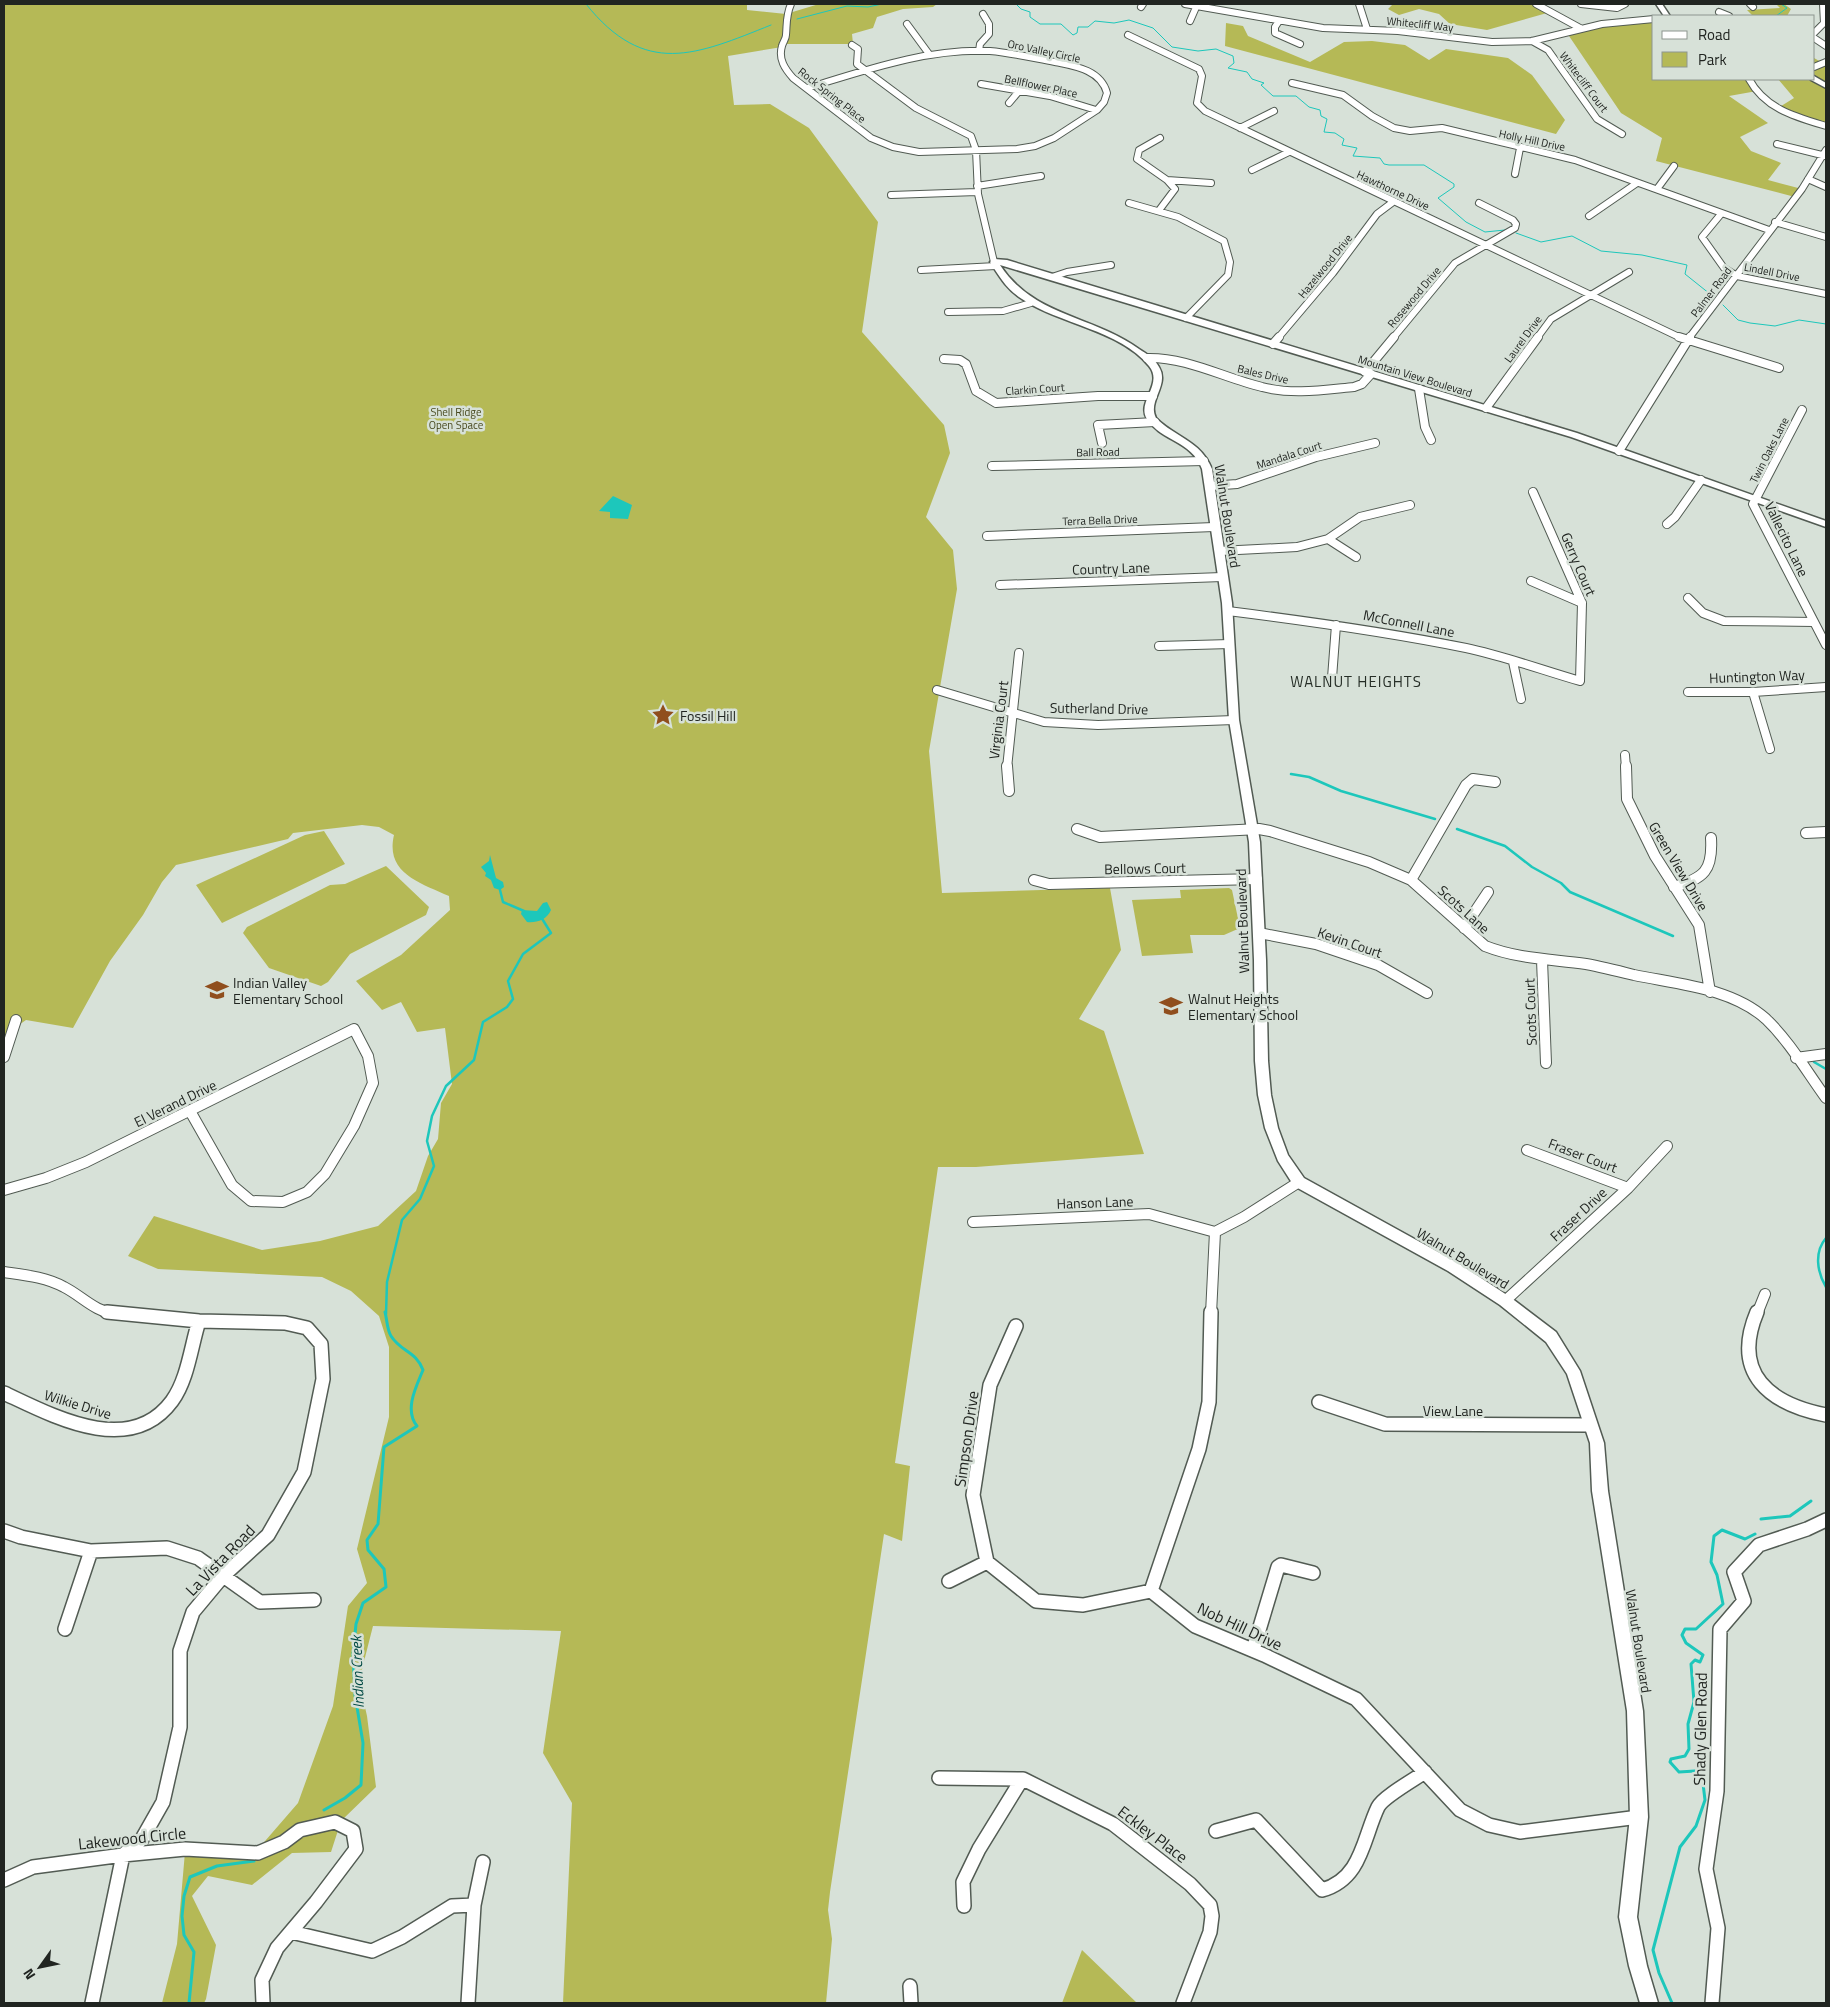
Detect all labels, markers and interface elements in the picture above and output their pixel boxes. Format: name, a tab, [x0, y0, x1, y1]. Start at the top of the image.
street label: Whitecliff Way	[1386, 13, 1455, 36]
legend	[1652, 15, 1815, 80]
text: Road	[1698, 23, 1730, 46]
street label: Oro Valley Circle	[1006, 35, 1082, 67]
street label: Whitecliff Court	[1556, 48, 1612, 116]
text: Park	[1698, 48, 1727, 71]
street label: Rock Spring Place	[795, 64, 869, 127]
street label: Bellflower Place	[1003, 70, 1079, 102]
street label: Holly Hill Drive	[1497, 125, 1567, 155]
street label: Hawthorne Drive	[1354, 166, 1432, 214]
street label: Hazelwood Drive	[1294, 230, 1356, 301]
street label: Lindell Drive	[1743, 259, 1802, 285]
street label: Rosewood Drive	[1384, 263, 1445, 331]
street label: Palmer Road	[1687, 263, 1735, 320]
street label: Laurel Drive	[1500, 312, 1546, 366]
street label: Mountain View Boulevard	[1356, 351, 1474, 401]
street label: Bales Drive	[1236, 360, 1291, 388]
street label: Clarkin Court	[1005, 379, 1065, 399]
park label: Shell Ridge Open Space	[429, 404, 484, 433]
street label: Twin Oaks Lane	[1746, 414, 1793, 486]
street label: Mandala Court	[1254, 437, 1324, 473]
street label: Ball Road	[1076, 444, 1120, 460]
street label: Walnut Boulevard	[1209, 463, 1247, 569]
street label: Vallecito Lane	[1760, 498, 1814, 580]
street label: Terra Bella Drive	[1062, 511, 1138, 529]
street label: Gerry Court	[1556, 529, 1602, 599]
street label: Country Lane	[1072, 556, 1150, 580]
street label: McConnell Lane	[1362, 604, 1456, 642]
street label: Huntington Way	[1709, 664, 1806, 688]
district label: WALNUT HEIGHTS	[1290, 670, 1422, 693]
street label: Virginia Court	[983, 679, 1013, 760]
street label: Sutherland Drive	[1050, 697, 1148, 719]
place icon: Fossil Hill	[650, 702, 676, 728]
place label: Fossil Hill	[680, 705, 736, 726]
street label: Green View Drive	[1644, 817, 1714, 915]
street label: Bellows Court	[1104, 857, 1186, 879]
street label: Walnut Boulevard	[1230, 868, 1254, 974]
street label: Scots Lane	[1433, 880, 1495, 938]
street label: Kevin Court	[1315, 921, 1385, 963]
place label: Indian Valley Elementary School	[233, 972, 343, 1009]
school or university icon: Indian Valley Elementary School	[204, 977, 230, 1003]
street label: Scots Court	[1518, 978, 1542, 1046]
place label: Walnut Heights Elementary School	[1188, 988, 1298, 1025]
school or university icon: Walnut Heights Elementary School	[1158, 993, 1184, 1019]
street label: El Verand Drive	[130, 1074, 220, 1132]
street label: Fraser Court	[1545, 1132, 1621, 1178]
street label: Fraser Drive	[1545, 1182, 1611, 1246]
street label: Hanson Lane	[1056, 1190, 1134, 1214]
street label: Walnut Boulevard	[1413, 1222, 1513, 1294]
street label: Wilkie Drive	[42, 1384, 114, 1424]
street label: Simpson Drive	[947, 1389, 985, 1489]
street label: View Lane	[1423, 1400, 1483, 1421]
street label: La Vista Road	[180, 1519, 260, 1601]
street label: Walnut Boulevard	[1620, 1588, 1658, 1694]
street label: Nob Hill Drive	[1194, 1596, 1286, 1656]
water label: Indian Creek	[344, 1633, 370, 1709]
street label: Shady Glen Road	[1687, 1672, 1713, 1786]
street label: Eckley Place	[1113, 1800, 1193, 1868]
street label: Lakewood Circle	[77, 1820, 187, 1856]
north arrow	[15, 1942, 65, 1992]
text: N	[17, 1965, 40, 1984]

